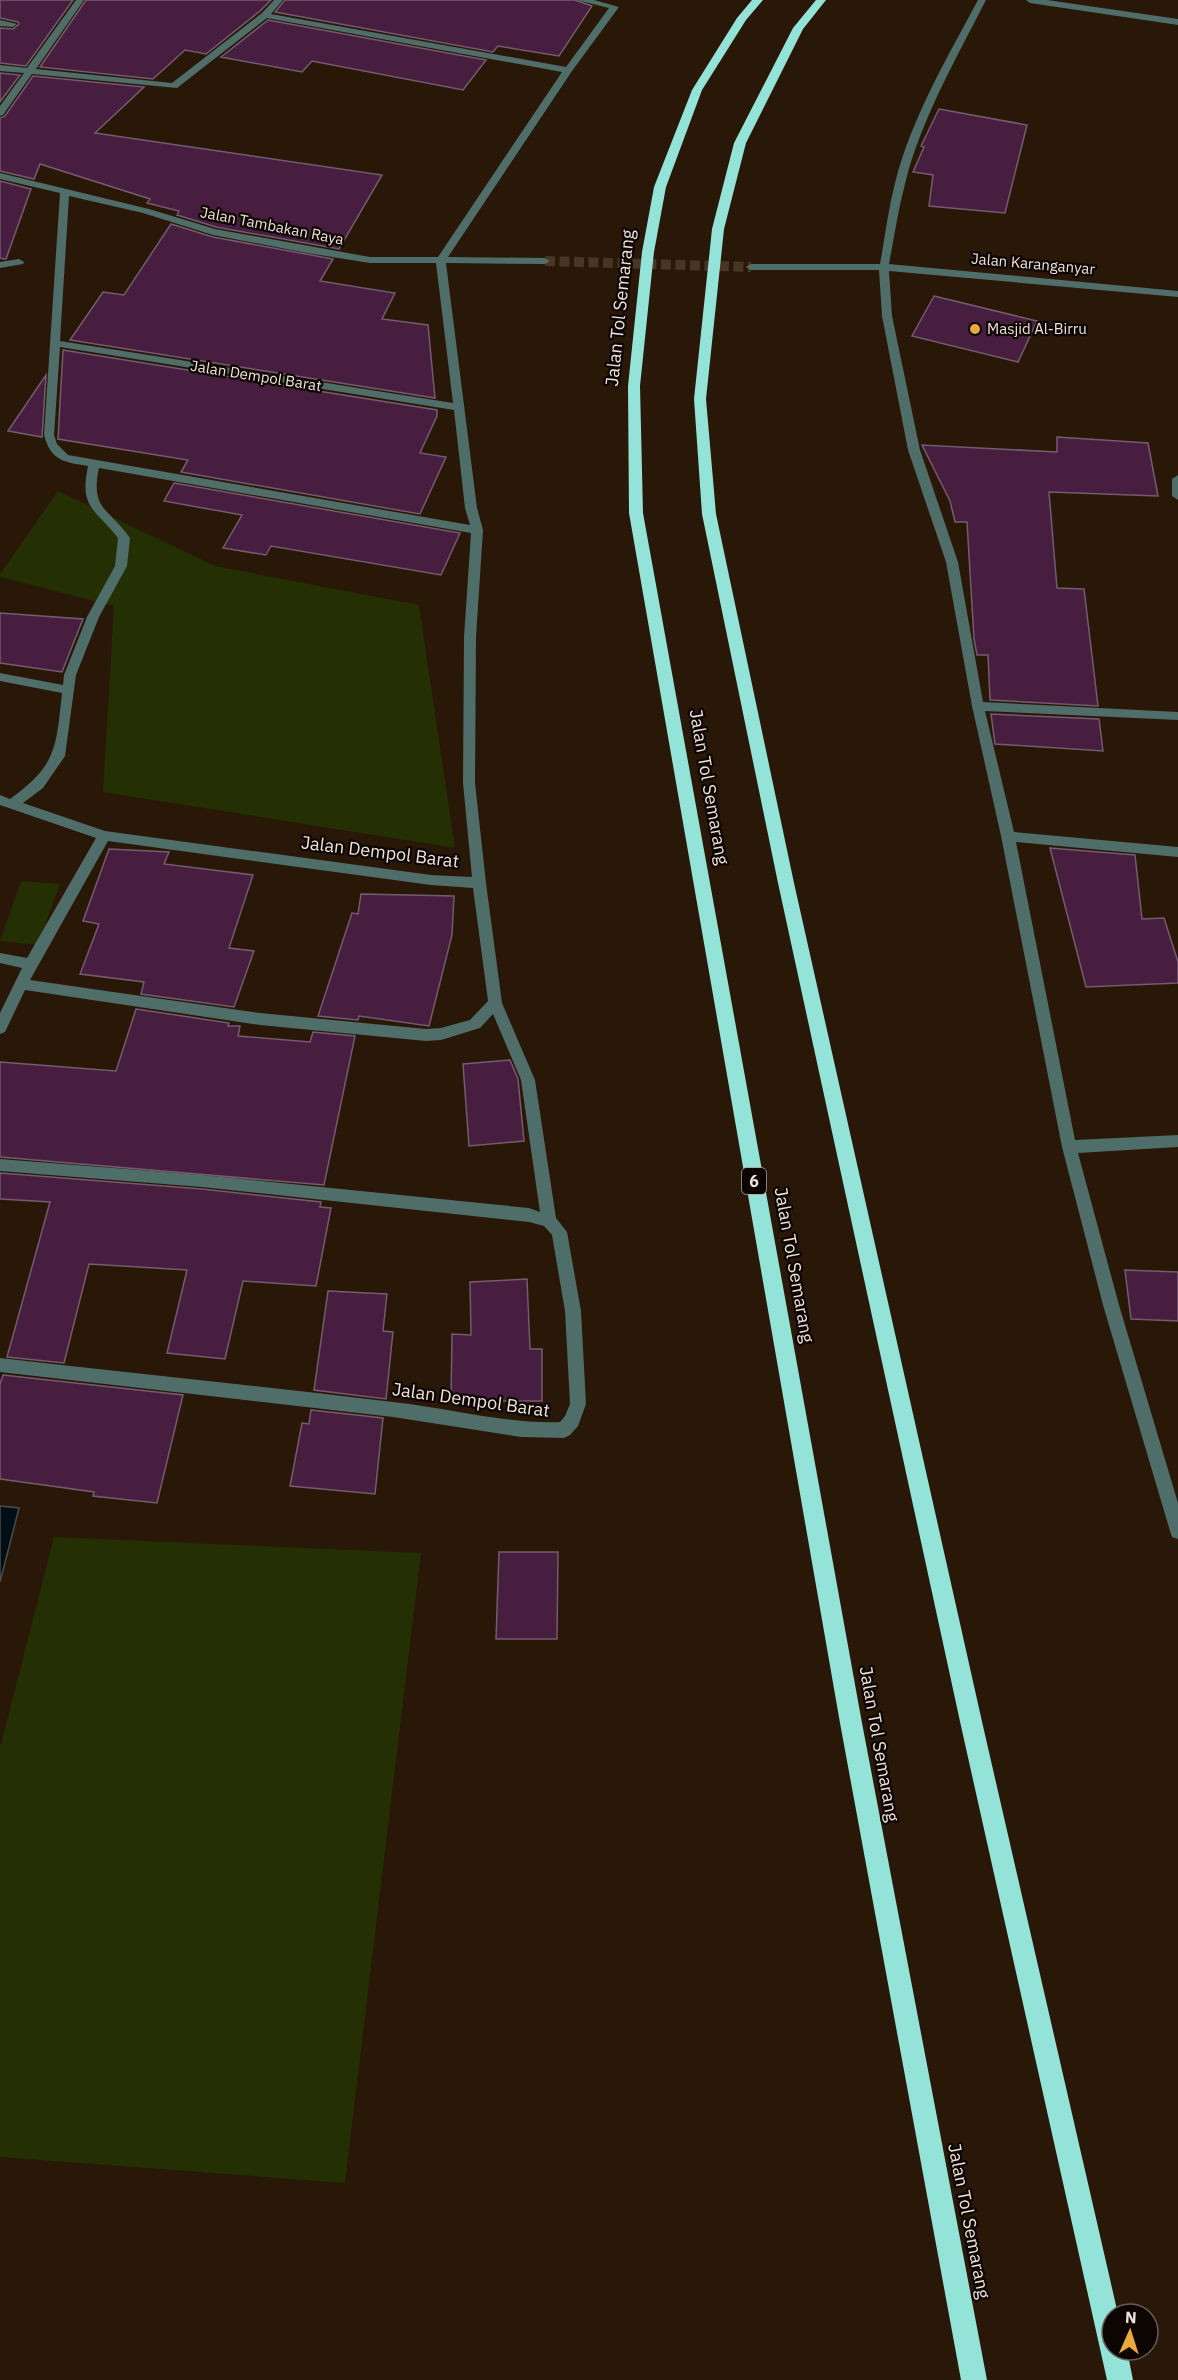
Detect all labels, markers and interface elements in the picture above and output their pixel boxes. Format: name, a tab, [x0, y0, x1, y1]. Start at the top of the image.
street label: Jalan Tambakan Raya	[199, 202, 345, 249]
street label: Jalan Tol Semarang	[600, 228, 639, 388]
street label: Jalan Karanganyar	[970, 249, 1096, 278]
place label: Masjid Al-Birru	[987, 319, 1087, 338]
marker: Masjid Al-Birru	[968, 322, 982, 336]
street label: Jalan Dempol Barat	[189, 356, 323, 395]
street label: Jalan Tol Semarang	[684, 707, 735, 867]
street label: Jalan Dempol Barat	[300, 830, 460, 873]
road number: 6	[742, 1168, 766, 1194]
street label: Jalan Tol Semarang	[769, 1185, 820, 1345]
street label: Jalan Dempol Barat	[391, 1377, 551, 1422]
street label: Jalan Tol Semarang	[854, 1664, 905, 1824]
street label: Jalan Tol Semarang	[943, 2141, 996, 2301]
north arrow	[1100, 2302, 1160, 2362]
text: N	[1124, 2307, 1137, 2327]

